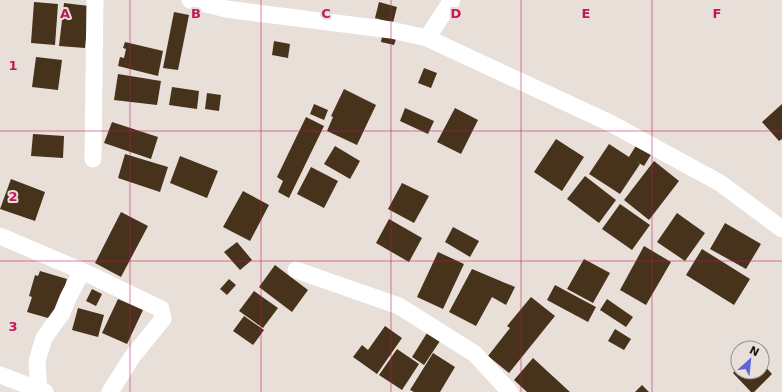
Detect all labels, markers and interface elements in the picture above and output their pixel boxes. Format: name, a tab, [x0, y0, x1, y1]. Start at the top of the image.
text: A	[60, 6, 70, 21]
text: B	[191, 6, 201, 21]
text: C	[321, 6, 331, 21]
text: D	[451, 6, 462, 21]
text: E	[582, 6, 590, 21]
text: F	[713, 6, 721, 21]
text: 1	[8, 58, 18, 73]
text: 2	[8, 189, 18, 204]
text: 3	[8, 319, 18, 334]
north arrow	[730, 340, 770, 380]
text: N	[747, 344, 761, 359]

